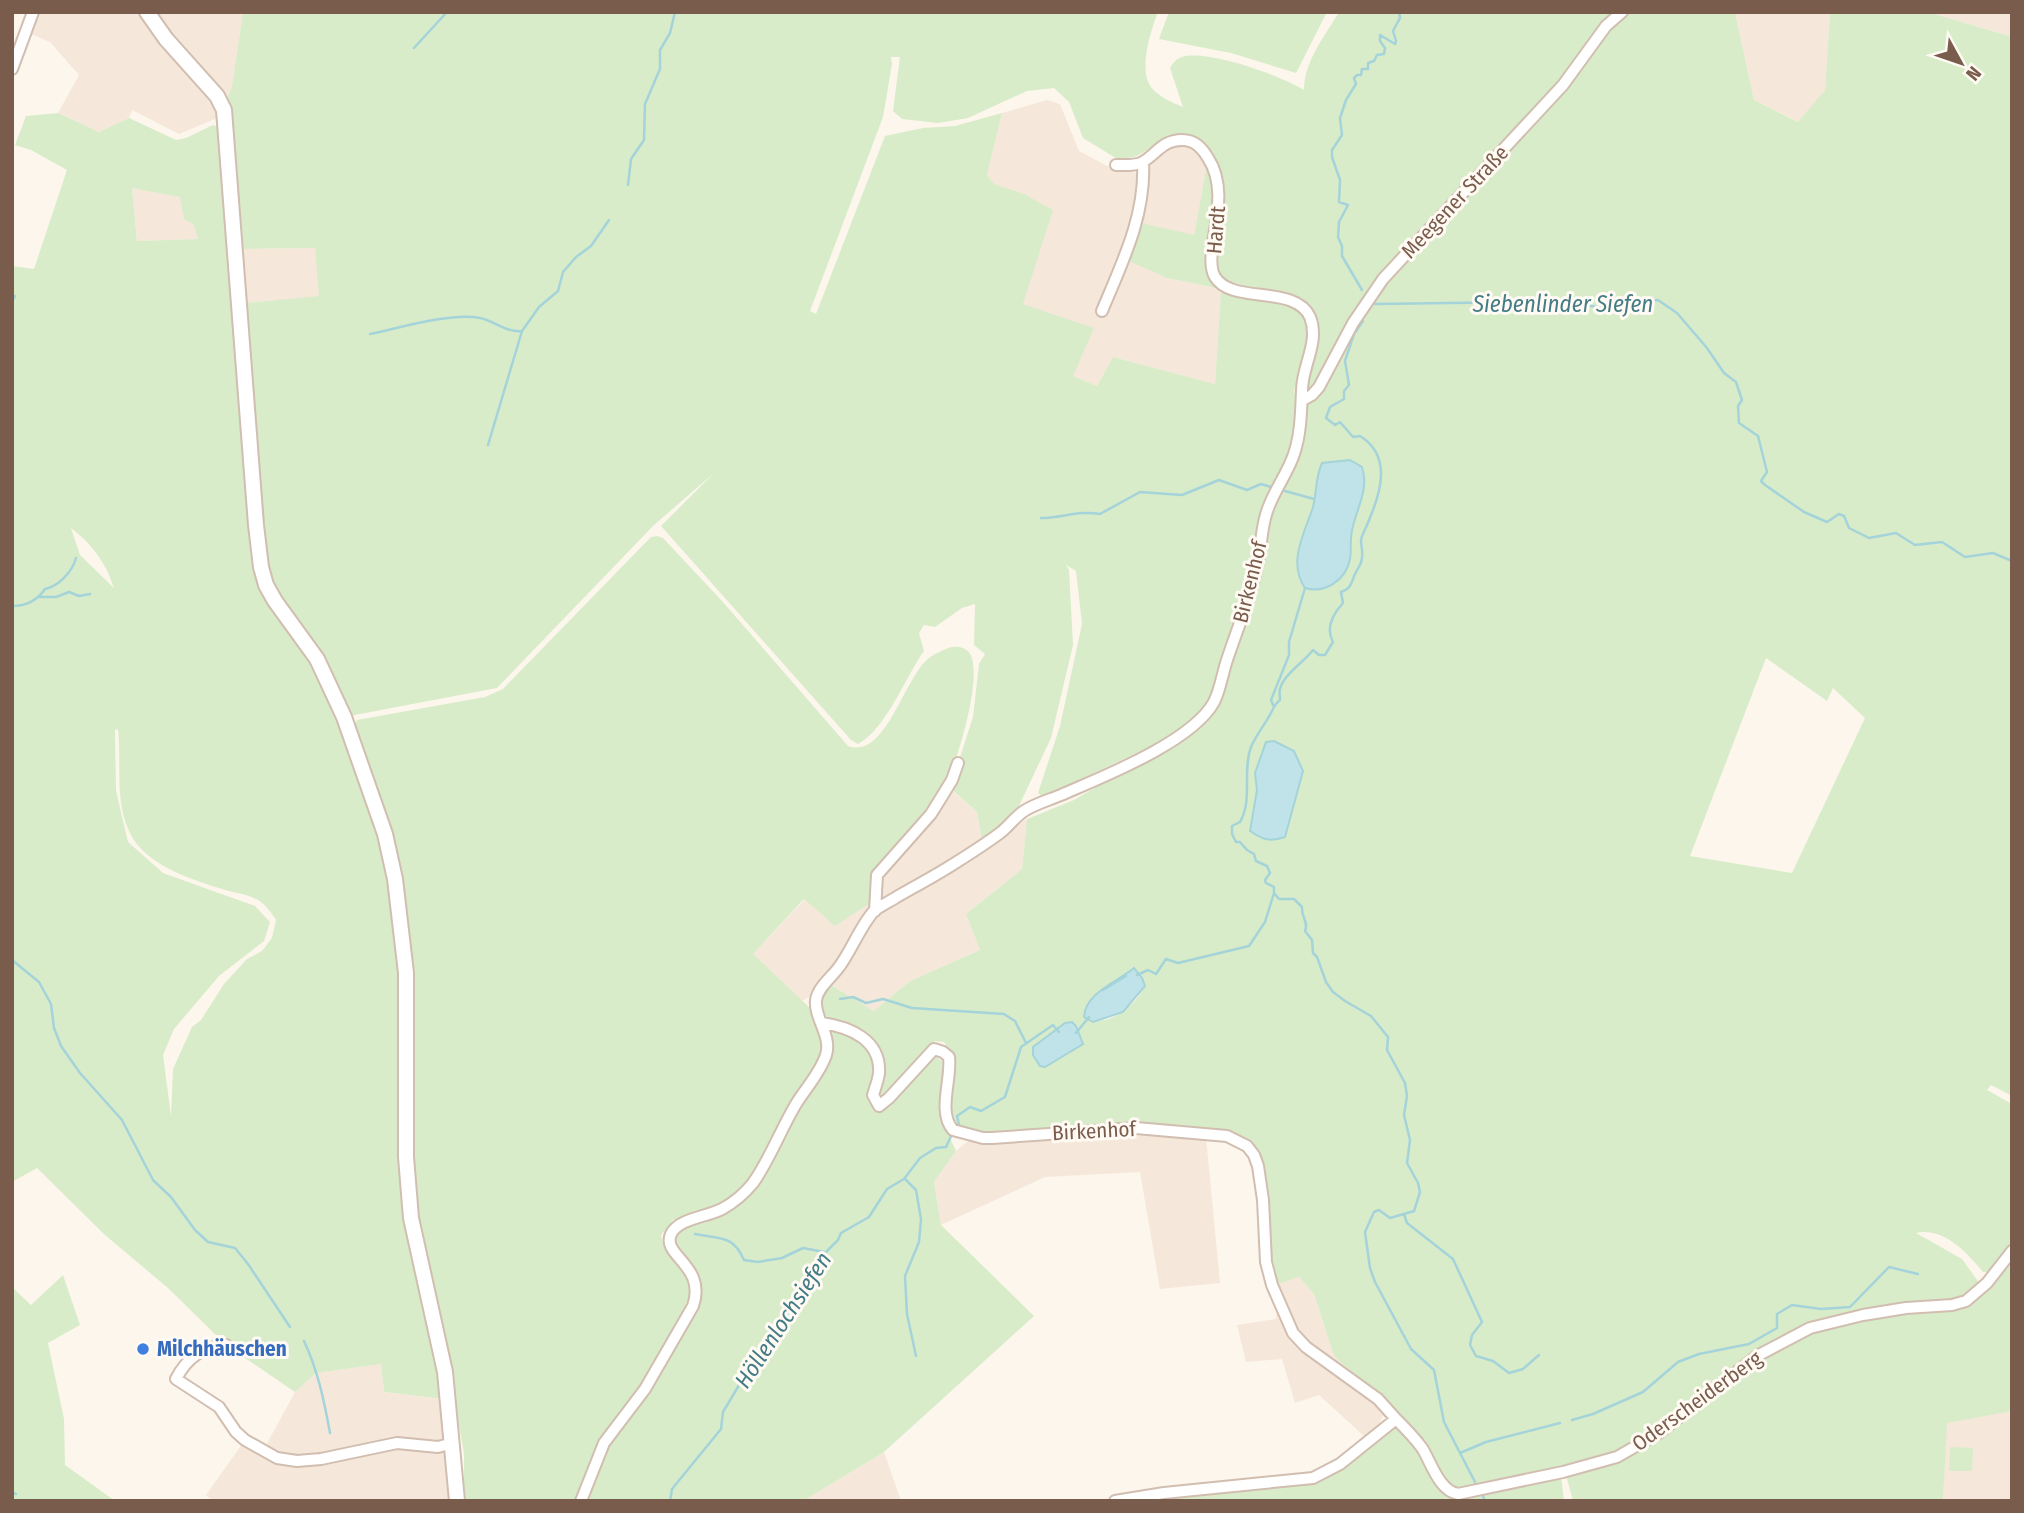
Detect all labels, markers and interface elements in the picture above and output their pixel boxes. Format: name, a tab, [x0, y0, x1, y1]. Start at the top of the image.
north arrow	[1926, 28, 1996, 98]
text: N	[1961, 62, 1986, 85]
street label: Meegener Straße	[1396, 140, 1514, 264]
street label: Hardt	[1201, 205, 1231, 255]
water label: Siebenlinder Siefen	[1472, 290, 1653, 318]
street label: Birkenhof	[1227, 537, 1273, 626]
street label: Birkenhof	[1052, 1116, 1138, 1146]
water label: Höllenlochsiefen	[729, 1247, 837, 1393]
place label: Milchhäuschen	[157, 1336, 287, 1362]
marker: Milchhäuschen	[135, 1341, 151, 1357]
street label: Oderscheiderberg	[1627, 1345, 1767, 1457]

